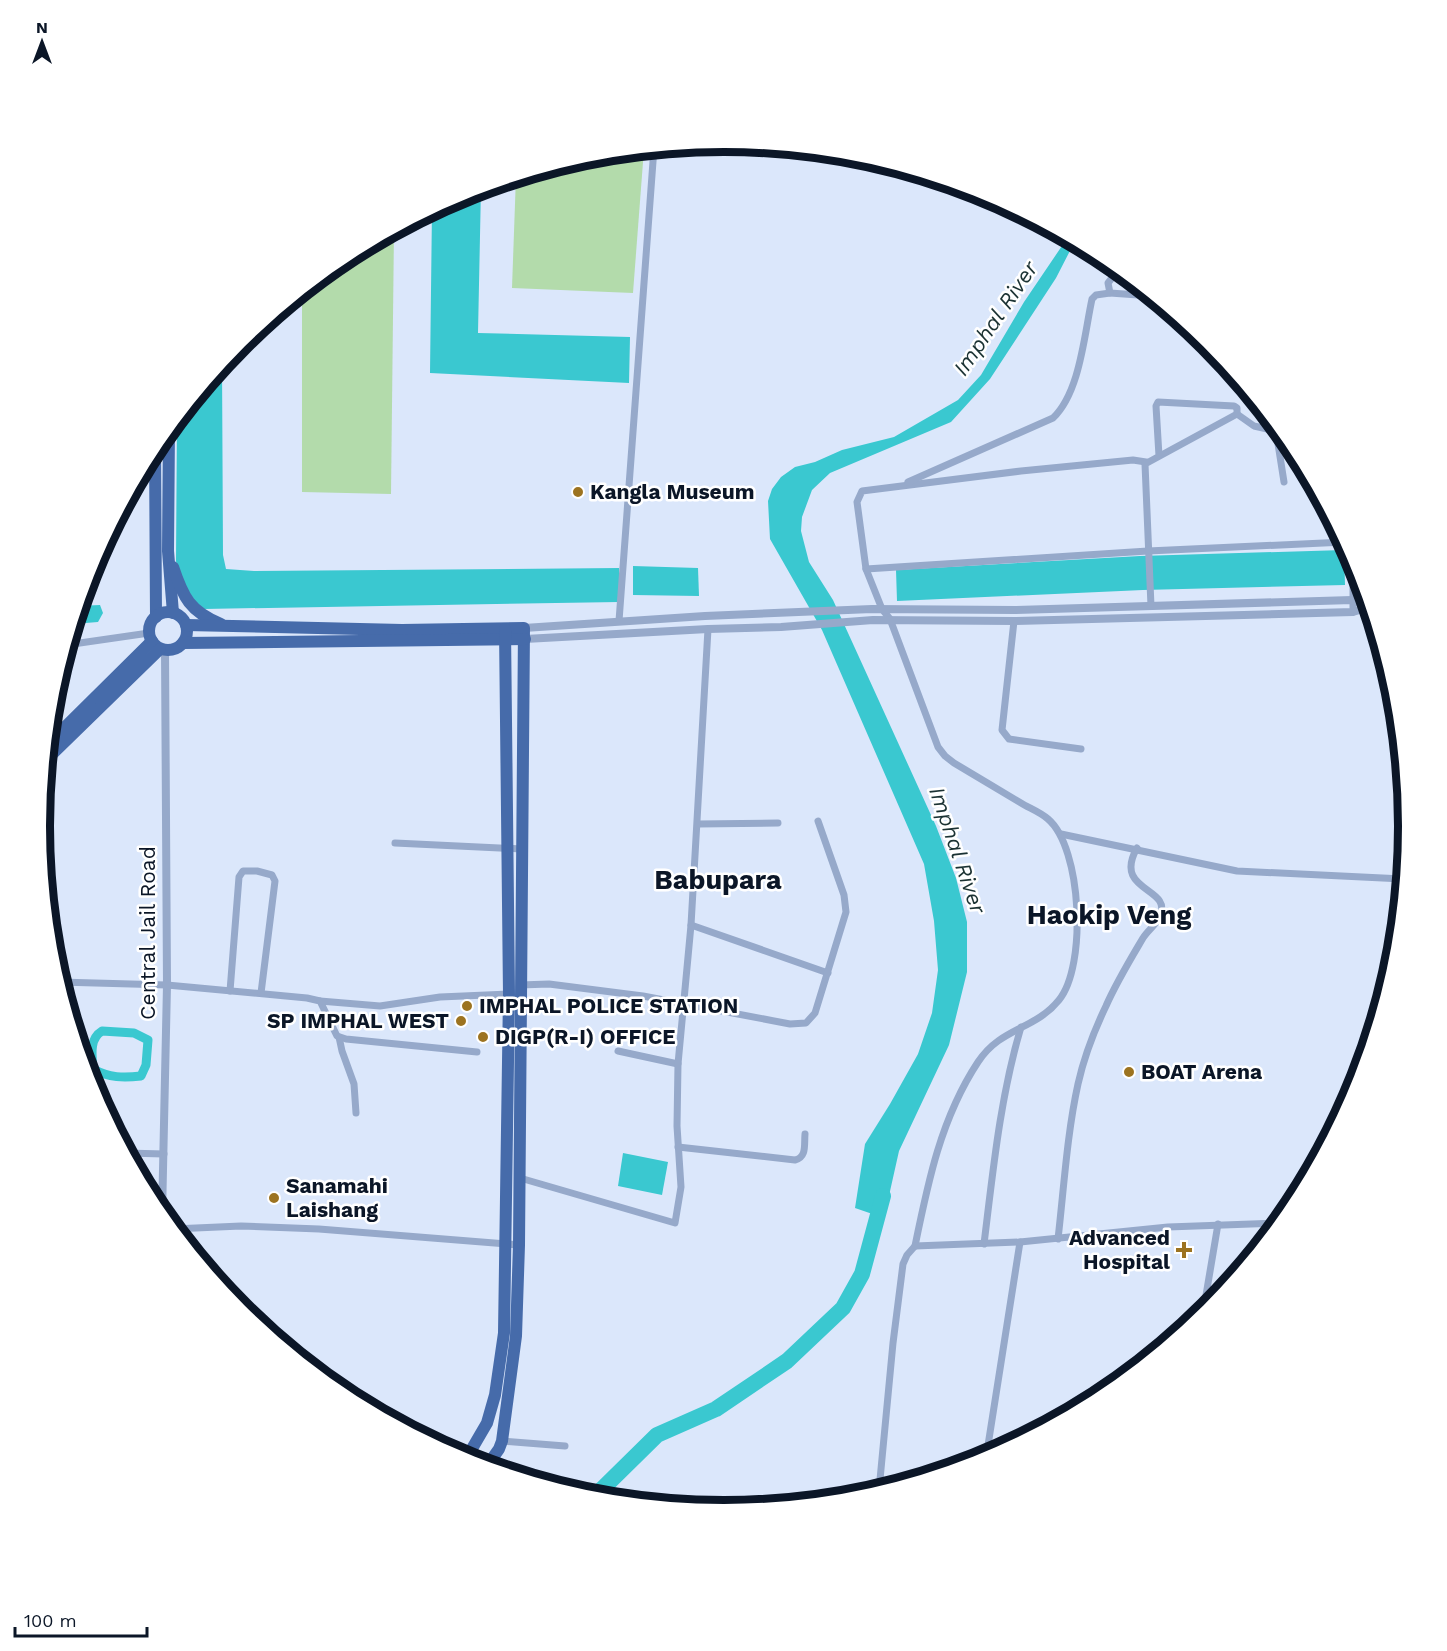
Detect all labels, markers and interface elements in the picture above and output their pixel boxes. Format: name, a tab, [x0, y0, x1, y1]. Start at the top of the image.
north arrow	[12, 12, 72, 72]
text: N	[36, 18, 48, 37]
water label: Imphal River	[948, 255, 1044, 380]
place label: Kangla Museum	[590, 479, 754, 504]
marker: Kangla Museum	[571, 485, 585, 499]
water label: Imphal River	[924, 784, 991, 918]
street label: Central Jail Road	[135, 846, 160, 1020]
district label: Babupara	[654, 864, 782, 896]
district label: Haokip Veng	[1027, 899, 1192, 931]
place label: IMPHAL POLICE STATION	[479, 993, 738, 1018]
marker: IMPHAL POLICE STATION	[460, 999, 474, 1013]
place label: SP IMPHAL WEST	[267, 1008, 449, 1033]
marker: SP IMPHAL WEST	[454, 1014, 468, 1028]
place label: DIGP(R-I) OFFICE	[495, 1024, 676, 1049]
marker: DIGP(R-I) OFFICE	[476, 1030, 490, 1044]
place label: BOAT Arena	[1141, 1059, 1263, 1084]
marker: BOAT Arena	[1122, 1065, 1136, 1079]
place label: Sanamahi Laishang	[286, 1173, 388, 1222]
marker: Sanamahi Laishang	[267, 1191, 281, 1205]
place label: Advanced Hospital	[1069, 1225, 1170, 1274]
marker: Advanced Hospital	[1175, 1241, 1193, 1259]
scale bar	[15, 1600, 147, 1638]
text: 100 m	[24, 1610, 77, 1631]

